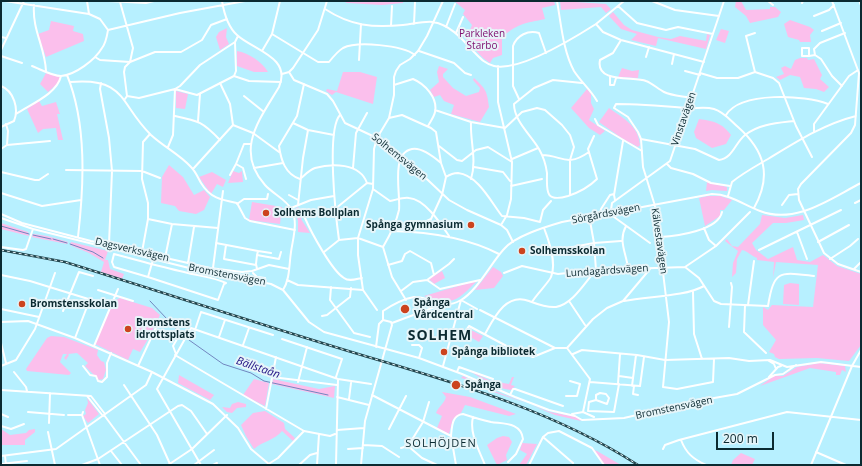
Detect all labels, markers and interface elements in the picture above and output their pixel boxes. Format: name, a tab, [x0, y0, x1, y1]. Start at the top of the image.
park label: Parkleken Starbo	[459, 28, 505, 52]
street label: Vinstavägen	[669, 90, 699, 148]
street label: Solhemsvägen	[369, 131, 429, 183]
street label: Sörgårdsvägen	[571, 202, 641, 226]
place label: Solhems Bollplan	[274, 207, 360, 219]
street label: Kälvestavägen	[648, 207, 670, 275]
marker: Solhems Bollplan	[261, 208, 271, 218]
place label: Spånga gymnasium	[366, 219, 463, 231]
marker: Spånga gymnasium	[466, 220, 476, 230]
street label: Dagsverksvägen	[94, 236, 170, 264]
place label: Solhemsskolan	[530, 245, 605, 257]
marker: Solhemsskolan	[517, 246, 527, 256]
street label: Bromstensvägen	[187, 262, 267, 288]
street label: Lundagårdsvägen	[565, 262, 649, 280]
place label: Spånga Vårdcentral	[414, 297, 473, 320]
place label: Bromstensskolan	[30, 298, 117, 310]
marker: Bromstensskolan	[17, 299, 27, 309]
marker: Spånga Vårdcentral	[399, 303, 411, 315]
place label: Bromstens idrottsplats	[136, 317, 194, 340]
marker: Bromstens idrottsplats	[123, 324, 133, 334]
district label: SOLHEM	[408, 328, 472, 344]
place label: Spånga bibliotek	[452, 346, 535, 358]
marker: Spånga bibliotek	[439, 347, 449, 357]
water label: Bällstaån	[234, 354, 282, 382]
marker: Spånga	[450, 379, 462, 391]
place label: Spånga	[465, 379, 501, 391]
street label: Bromstensvägen	[634, 394, 714, 422]
scale bar	[718, 424, 776, 450]
text: 200 m	[723, 430, 758, 447]
district label: SOLHÖJDEN	[405, 437, 477, 451]

